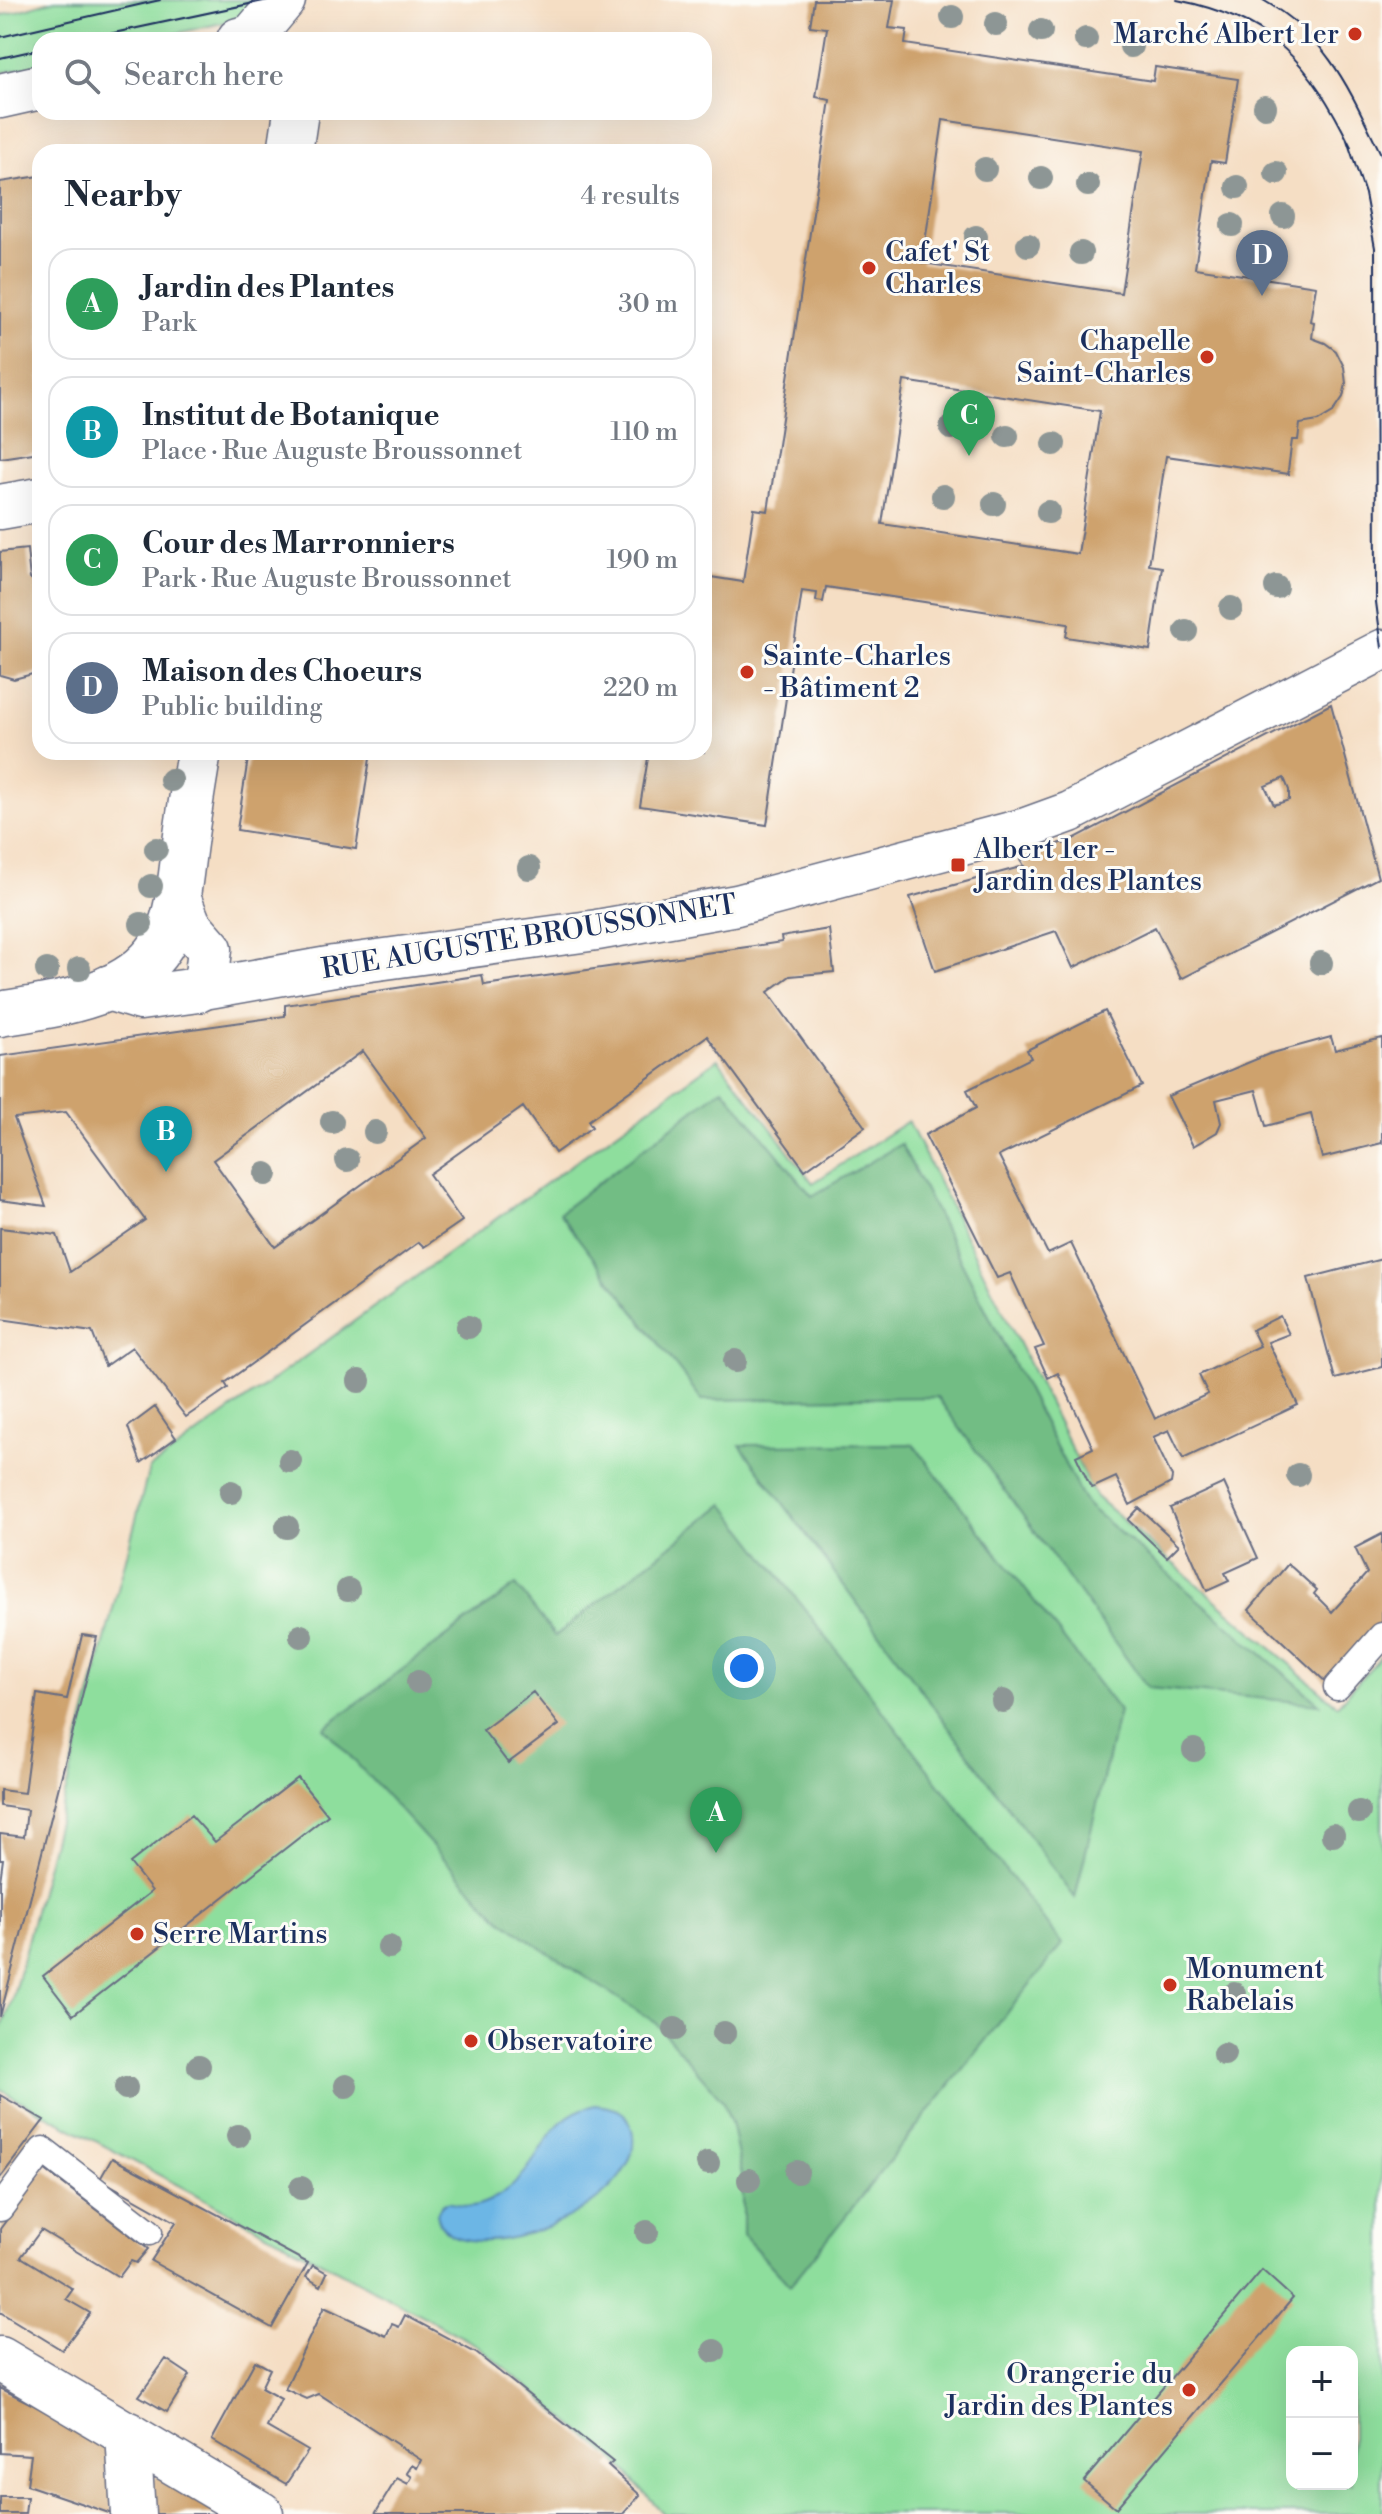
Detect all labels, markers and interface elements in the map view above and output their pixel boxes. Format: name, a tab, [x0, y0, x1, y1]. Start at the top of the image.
place label: Marché Albert 1er	[1113, 17, 1339, 52]
marker: Marché Albert 1er	[1346, 25, 1364, 43]
search box	[32, 32, 712, 120]
icon: search	[60, 54, 104, 98]
text: Search here	[124, 57, 284, 95]
text: Nearby	[64, 175, 182, 217]
text: 4 results	[581, 180, 680, 212]
pin: D	[1236, 230, 1288, 296]
place label: Cafet' St Charles	[885, 235, 990, 302]
marker: Cafet' St Charles	[860, 259, 878, 277]
text: Jardin des Plantes	[142, 269, 394, 307]
text: A	[83, 288, 101, 320]
text: 30 m	[618, 288, 678, 320]
text: Park	[142, 307, 196, 339]
place label: Chapelle Saint-Charles	[1017, 324, 1191, 391]
marker: Chapelle Saint-Charles	[1198, 348, 1216, 366]
pin: C	[943, 390, 995, 456]
text: Institut de Botanique	[142, 397, 440, 435]
text: B	[82, 416, 102, 448]
text: 110 m	[610, 416, 678, 448]
text: Place · Rue Auguste Broussonnet	[142, 435, 522, 467]
text: Cour des Marronniers	[142, 525, 455, 563]
text: C	[83, 544, 101, 576]
text: 190 m	[607, 544, 678, 576]
text: Park · Rue Auguste Broussonnet	[142, 563, 512, 595]
place label: Sainte-Charles - Bâtiment 2	[763, 639, 951, 706]
text: Maison des Choeurs	[142, 653, 422, 691]
marker: Sainte-Charles - Bâtiment 2	[738, 663, 756, 681]
text: D	[82, 672, 102, 704]
text: 220 m	[603, 672, 678, 704]
text: Public building	[142, 691, 323, 723]
place label: Albert 1er - Jardin des Plantes	[973, 832, 1202, 899]
marker: Albert 1er - Jardin des Plantes	[949, 856, 967, 874]
street label: RUE AUGUSTE BROUSSONNET	[319, 887, 739, 987]
pin: B	[140, 1106, 192, 1172]
your location	[724, 1648, 764, 1688]
pin: A	[690, 1787, 742, 1853]
place label: Serre Martins	[153, 1917, 328, 1952]
marker: Serre Martins	[128, 1925, 146, 1943]
place label: Monument Rabelais	[1186, 1952, 1324, 2019]
marker: Monument Rabelais	[1161, 1976, 1179, 1994]
place label: Observatoire	[487, 2024, 653, 2059]
marker: Observatoire	[462, 2032, 480, 2050]
map controls	[1286, 2346, 1358, 2490]
button: +	[1286, 2346, 1358, 2418]
place label: Orangerie du Jardin des Plantes	[944, 2357, 1173, 2424]
marker: Orangerie du Jardin des Plantes	[1180, 2381, 1198, 2399]
button: −	[1286, 2418, 1358, 2490]

